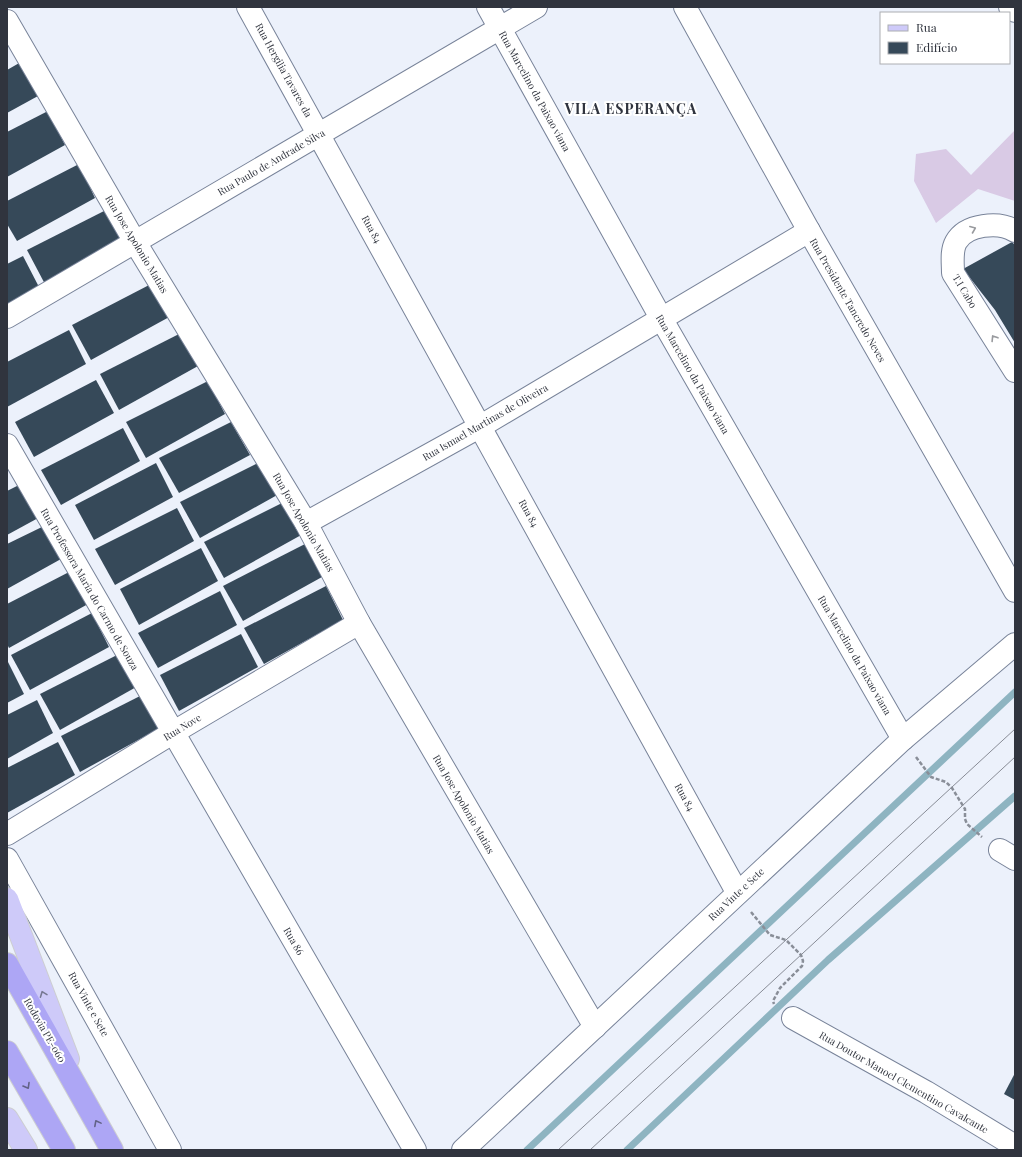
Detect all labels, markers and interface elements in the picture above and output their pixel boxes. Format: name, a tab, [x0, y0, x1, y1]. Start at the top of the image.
legend	[880, 12, 1010, 64]
text: Rua	[916, 19, 937, 35]
street label: Rua Hergilia Tavares da	[252, 20, 316, 120]
street label: Rua Marcelino da Paixao viana	[496, 28, 574, 154]
text: Edifício	[916, 39, 958, 55]
district label: VILA ESPERANÇA	[564, 99, 697, 118]
street label: Rua Paulo de Andrade Silva	[215, 125, 327, 199]
street label: Rua Jose Apolonio Matias	[102, 192, 172, 296]
street label: Rua 84	[359, 213, 385, 245]
one-way arrow	[970, 226, 977, 234]
street label: Rua Presidente Tancredo Neves	[807, 235, 889, 365]
street label: T.I Cabo	[949, 272, 981, 311]
street label: Rua Marcelino da Paixao viana	[653, 312, 733, 436]
one-way arrow	[991, 335, 999, 342]
street label: Rua Ismael Martinas de Oliveira	[420, 380, 550, 464]
street label: Rua Jose Apolonio Matias	[270, 470, 338, 574]
street label: Rua 84	[516, 497, 542, 529]
street label: Rua Professora Maria do Carmo de Souza	[38, 506, 142, 673]
street label: Rua Marcelino da Paixao viana	[815, 593, 895, 717]
street label: Rua Nove	[160, 710, 204, 744]
street label: Rua Jose Apolonio Matias	[430, 752, 498, 856]
street label: Rua 84	[672, 781, 698, 813]
street label: Rua Vinte e Sete	[705, 864, 767, 924]
street label: Rua 86	[280, 925, 308, 957]
street label: Rua Vinte e Sete	[65, 969, 113, 1039]
one-way arrow	[40, 990, 48, 997]
street label: Rodovia PE-060	[21, 995, 69, 1065]
street label: Rua Doutor Manoel Clementino Cavalcante	[817, 1028, 991, 1136]
one-way arrow	[22, 1082, 29, 1089]
one-way arrow	[94, 1120, 102, 1127]

